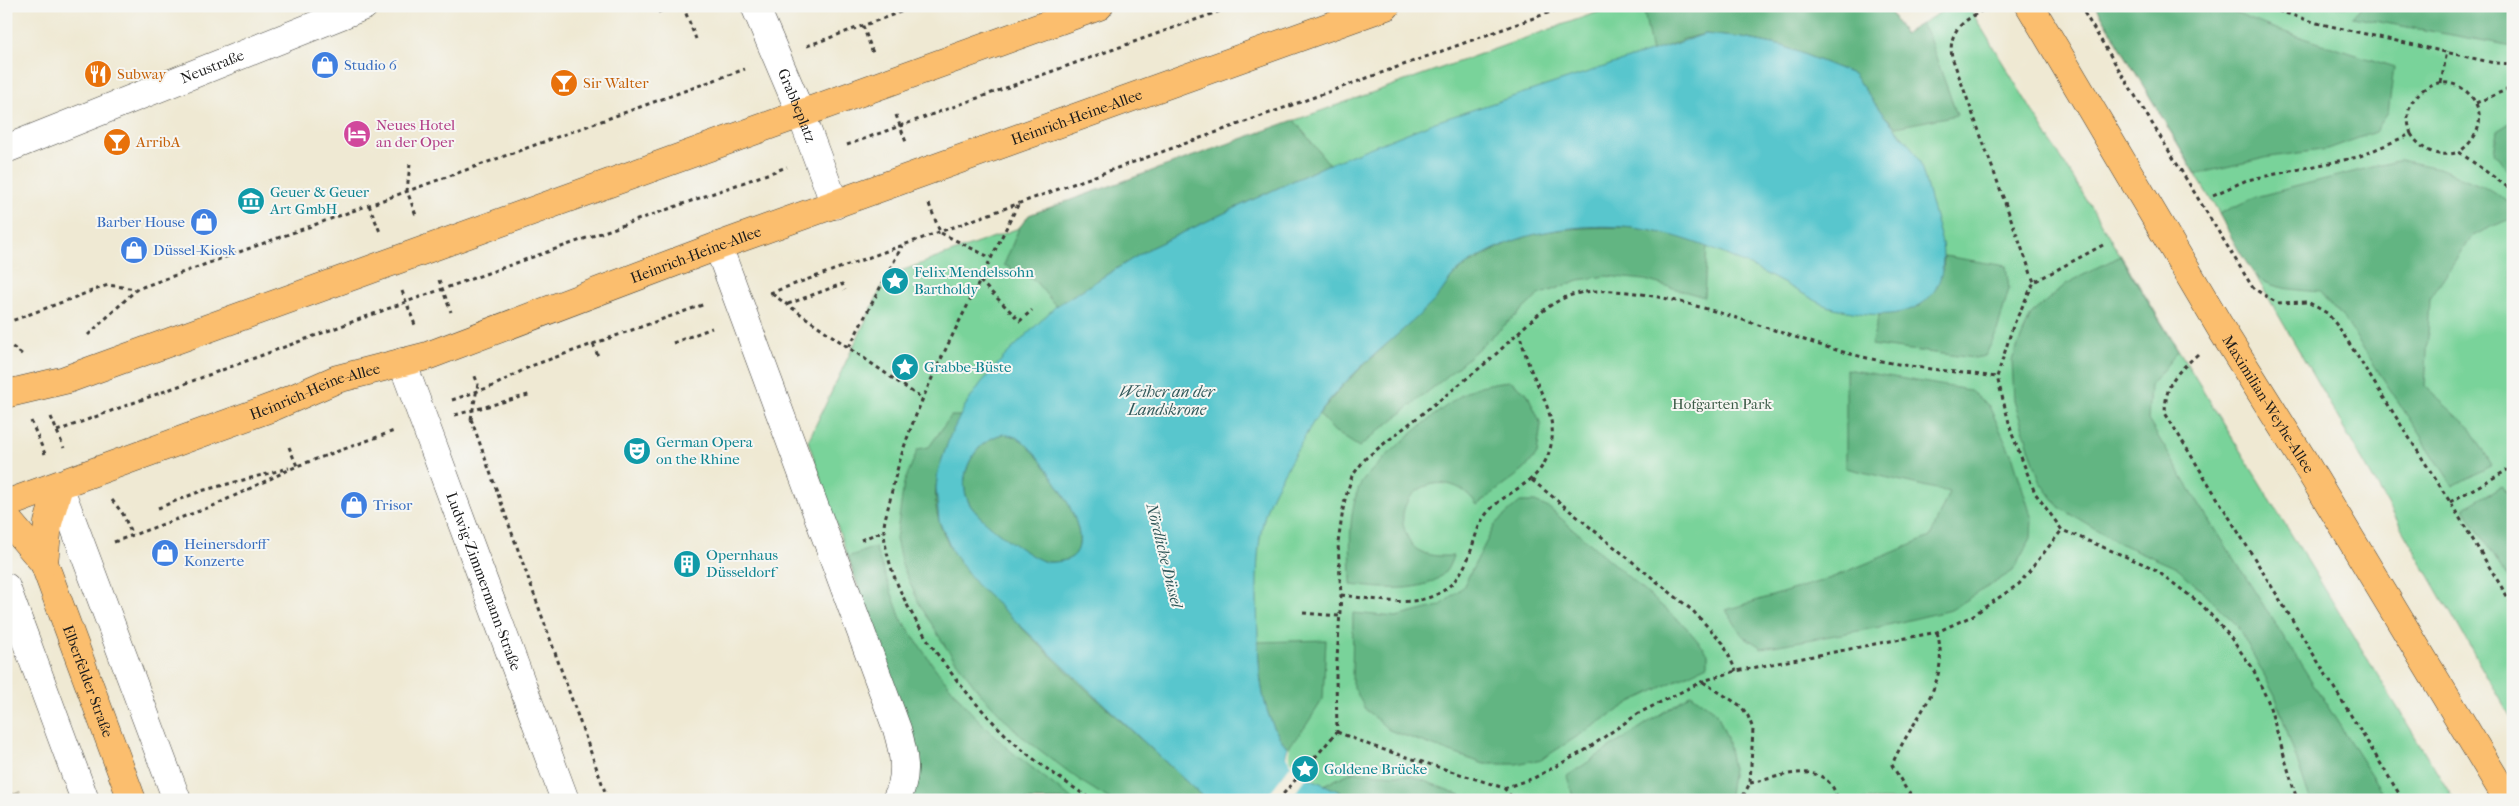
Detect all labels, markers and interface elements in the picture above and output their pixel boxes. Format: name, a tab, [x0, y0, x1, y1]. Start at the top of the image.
street label: Neustraße	[178, 46, 247, 87]
shop icon: Studio 6	[310, 50, 340, 80]
place label: Studio 6	[344, 56, 398, 74]
restaurant icon: Subway	[83, 59, 113, 89]
place label: Subway	[117, 65, 167, 83]
street label: Grabbeplatz	[774, 66, 820, 145]
bar icon: Sir Walter	[549, 68, 579, 98]
place label: Sir Walter	[583, 74, 649, 92]
street label: Heinrich-Heine-Allee	[1009, 85, 1145, 149]
place label: Neues Hotel an der Oper	[376, 116, 455, 151]
hotel icon: Neues Hotel an der Oper	[342, 119, 372, 149]
bar icon: ArribA	[102, 127, 132, 157]
place label: ArribA	[135, 133, 181, 151]
place label: Geuer & Geuer Art GmbH	[269, 183, 370, 218]
museum icon: Geuer & Geuer Art GmbH	[236, 186, 266, 216]
shop icon: Barber House	[189, 207, 219, 237]
place label: Barber House	[96, 213, 186, 231]
street label: Heinrich-Heine-Allee	[628, 222, 764, 287]
shop icon: Düssel-Kiosk	[119, 235, 149, 265]
place label: Düssel-Kiosk	[153, 241, 236, 259]
place label: Felix Mendelssohn Bartholdy	[914, 263, 1034, 298]
place icon: Felix Mendelssohn Bartholdy	[880, 266, 910, 296]
street label: Maximilian-Weyhe-Allee	[2218, 332, 2318, 477]
place icon: Grabbe-Büste	[890, 352, 920, 382]
place label: Grabbe-Büste	[924, 358, 1012, 376]
street label: Heinrich-Heine-Allee	[247, 359, 383, 424]
water label: Weiher an der Landskrone	[1119, 382, 1216, 419]
park label: Hofgarten Park	[1672, 395, 1772, 413]
place label: German Opera on the Rhine	[656, 433, 754, 468]
theatre icon: German Opera on the Rhine	[622, 436, 652, 466]
shop icon: Trisor	[339, 490, 369, 520]
street label: Ludwig-Zimmermann-Straße	[442, 490, 525, 674]
place label: Trisor	[373, 496, 413, 514]
water label: Nördliche Düssel	[1142, 500, 1187, 611]
place label: Heinersdorff Konzerte	[184, 535, 270, 570]
shop icon: Heinersdorff Konzerte	[150, 538, 180, 568]
place label: Opernhaus Düsseldorf	[706, 546, 778, 581]
building icon: Opernhaus Düsseldorf	[672, 549, 702, 579]
street label: Elberfelder Straße	[59, 623, 117, 740]
place icon: Goldene Brücke	[1290, 754, 1320, 784]
place label: Goldene Brücke	[1324, 760, 1428, 778]

